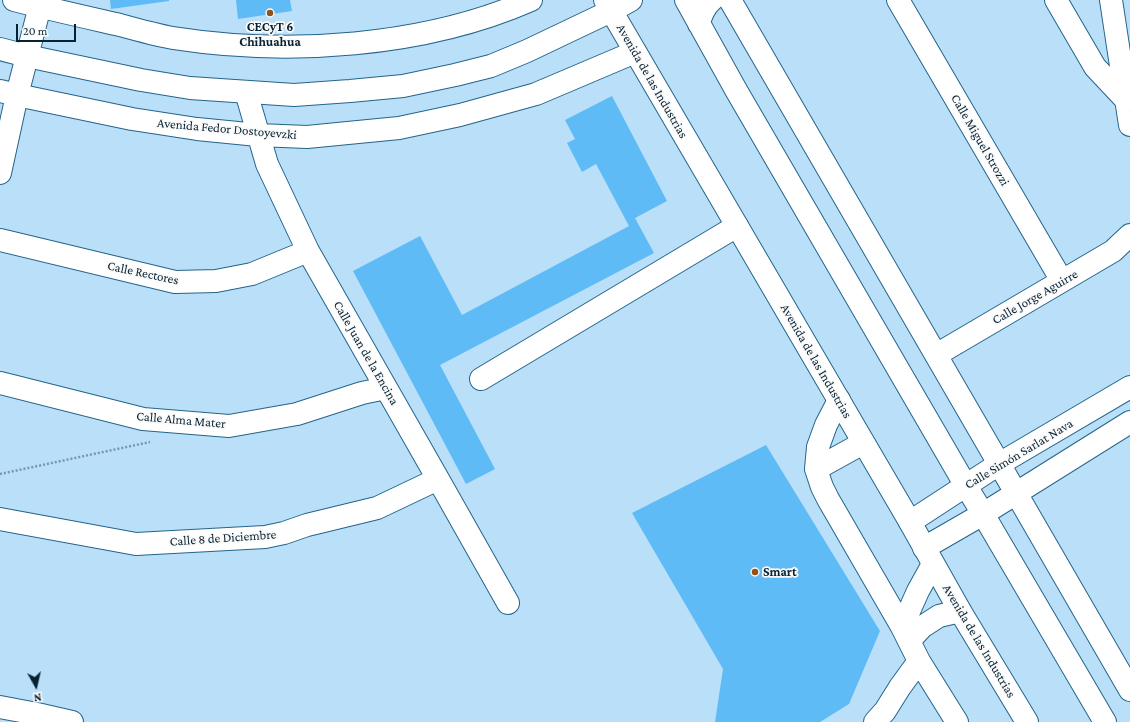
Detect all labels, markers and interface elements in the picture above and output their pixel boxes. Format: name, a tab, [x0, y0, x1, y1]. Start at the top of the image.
marker: CECyT 6 Chihuahua	[265, 8, 275, 18]
scale bar	[18, 16, 78, 42]
place label: CECyT 6 Chihuahua	[239, 19, 301, 50]
street label: Avenida de las Industrias	[613, 21, 691, 141]
text: 20 m	[23, 24, 47, 38]
street label: Calle Miguel Strozzi	[947, 91, 1013, 189]
street label: Avenida Fedor Dostoyevzki	[157, 115, 297, 143]
street label: Calle Rectores	[106, 258, 180, 288]
street label: Calle Jorge Aguirre	[989, 266, 1081, 328]
street label: Calle Juan de la Encina	[330, 298, 402, 408]
street label: Avenida de las Industrias	[777, 301, 855, 421]
street label: Calle Alma Mater	[136, 408, 226, 432]
street label: Calle Simón Sarlat Nava	[962, 415, 1076, 493]
street label: Calle 8 de Diciembre	[169, 526, 277, 550]
place label: Smart	[763, 564, 797, 580]
marker: Smart	[750, 567, 760, 577]
street label: Avenida de las Industrias	[939, 581, 1019, 701]
north arrow	[16, 666, 56, 706]
text: N	[33, 691, 42, 704]

